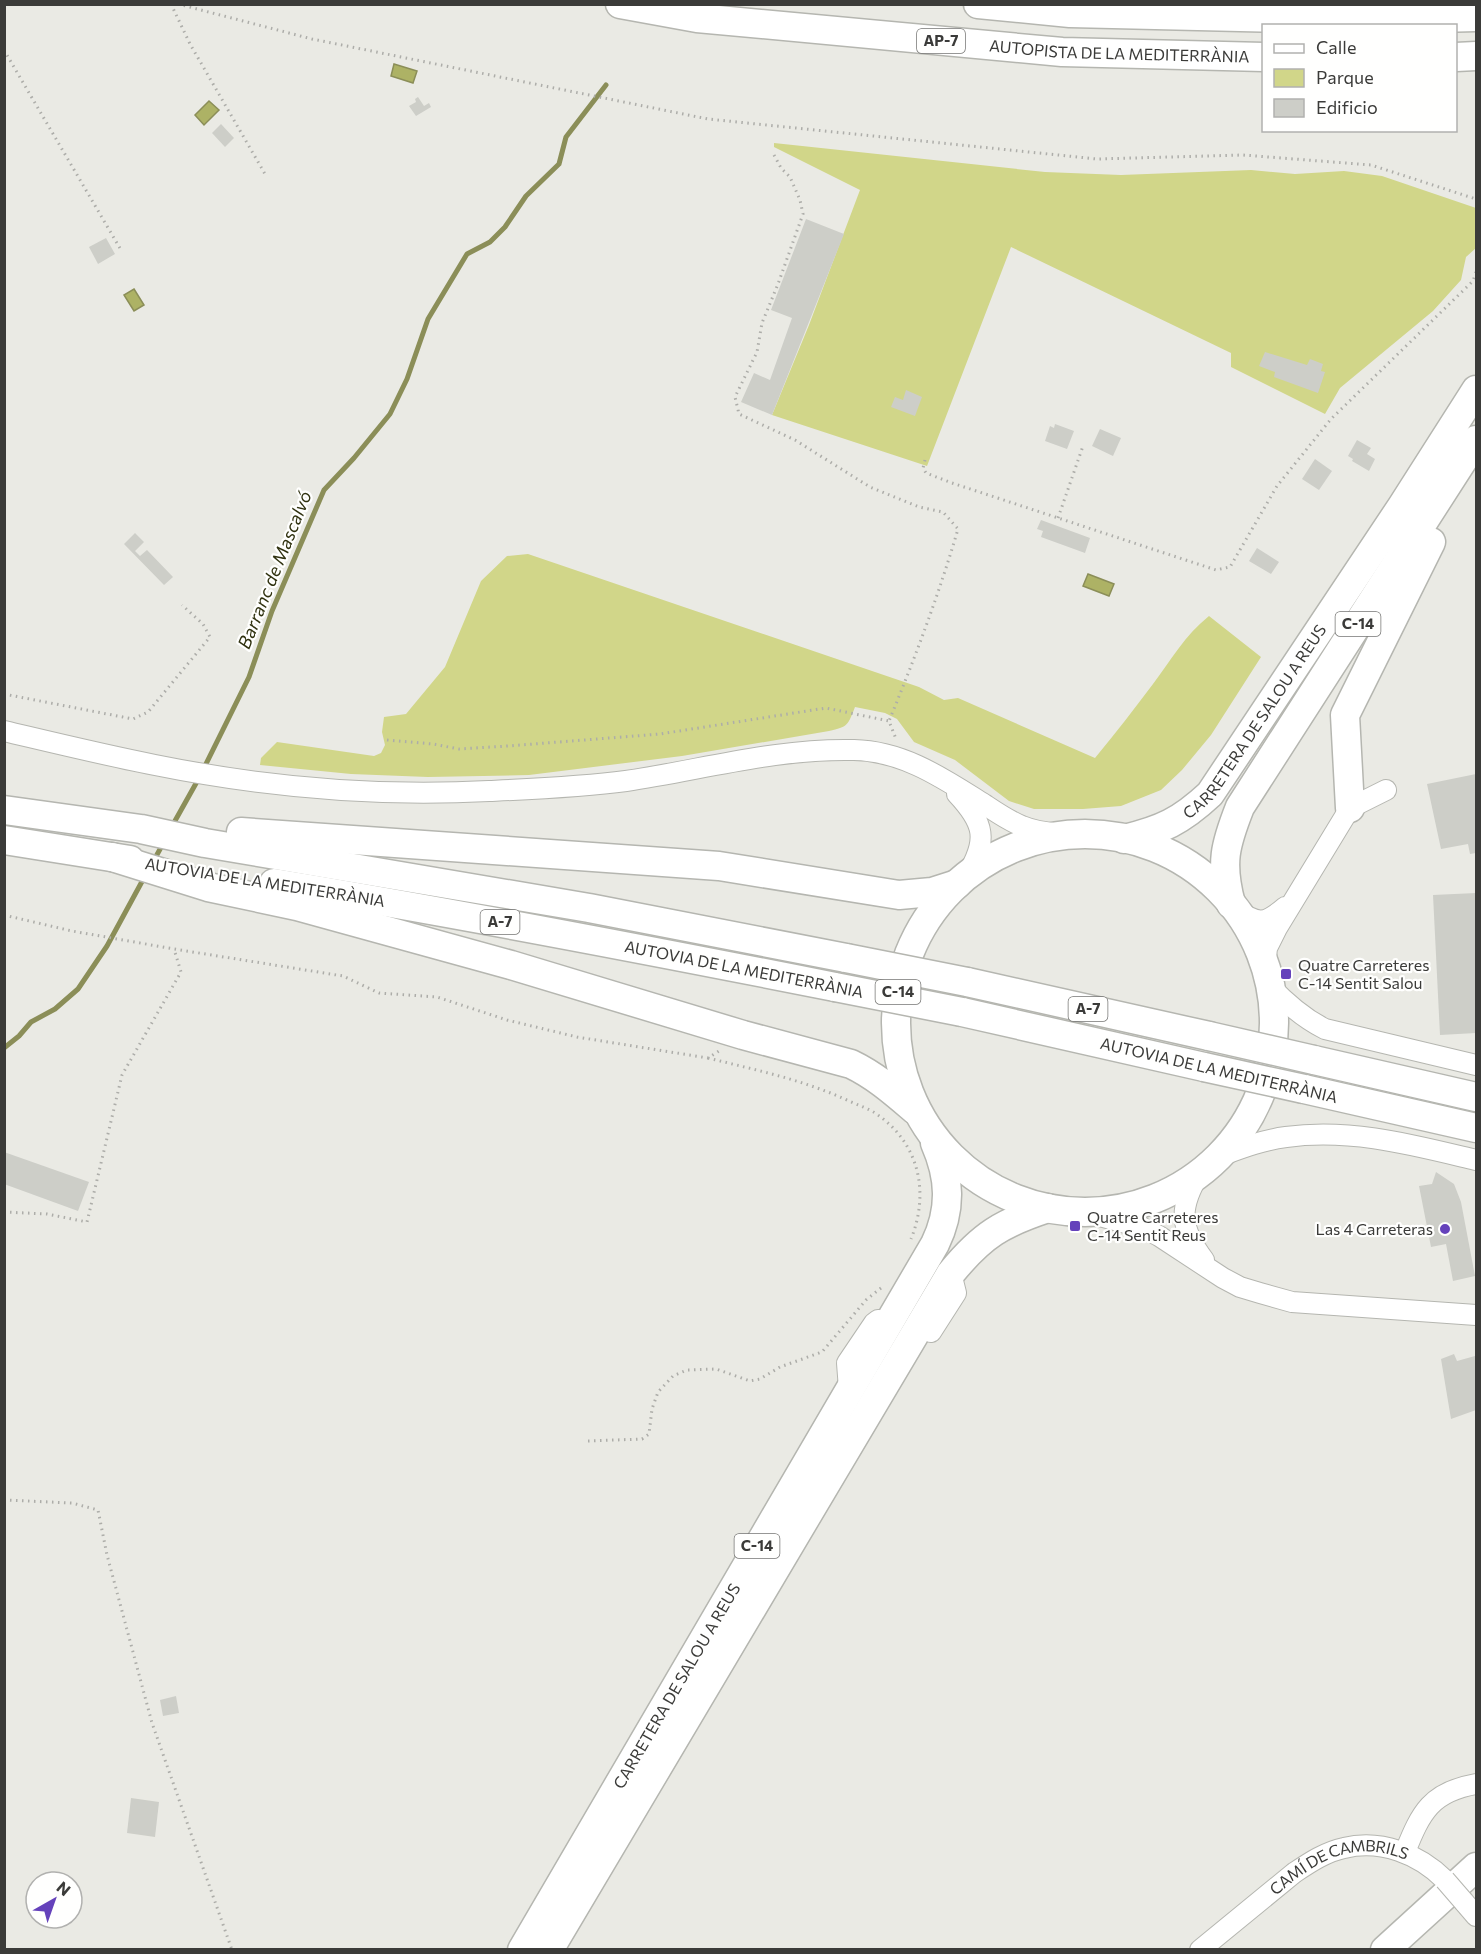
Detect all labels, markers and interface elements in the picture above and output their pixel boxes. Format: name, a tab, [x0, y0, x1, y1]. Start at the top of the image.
legend	[1262, 24, 1457, 132]
road number: AP-7	[917, 29, 965, 53]
street label: AUTOPISTA DE LA MEDITERRÀNIA	[988, 35, 1250, 66]
text: Calle	[1316, 36, 1356, 58]
text: Parque	[1316, 66, 1374, 88]
text: Edificio	[1316, 96, 1378, 118]
water label: Barranc de Mascalvó	[232, 487, 316, 652]
road number: C-14	[1336, 612, 1380, 636]
street label: CARRETERA DE SALOU A REUS	[1179, 621, 1329, 822]
street label: AUTOVIA DE LA MEDITERRÀNIA	[144, 853, 386, 910]
road number: A-7	[480, 910, 520, 934]
street label: AUTOVIA DE LA MEDITERRÀNIA	[623, 936, 865, 1001]
place label: Quatre Carreteres C-14 Sentit Salou	[1298, 955, 1429, 992]
marker: Quatre Carreteres C-14 Sentit Salou	[1279, 967, 1293, 981]
road number: C-14	[876, 980, 920, 1004]
road number: A-7	[1068, 997, 1108, 1021]
street label: AUTOVIA DE LA MEDITERRÀNIA	[1099, 1033, 1340, 1106]
place label: Quatre Carreteres C-14 Sentit Reus	[1087, 1207, 1218, 1244]
marker: Quatre Carreteres C-14 Sentit Reus	[1068, 1219, 1082, 1233]
place label: Las 4 Carreteras	[1316, 1219, 1433, 1238]
marker: Las 4 Carreteras	[1438, 1222, 1452, 1236]
road number: C-14	[734, 1534, 780, 1558]
street label: CARRETERA DE SALOU A REUS	[609, 1580, 744, 1792]
street label: CAMÍ DE CAMBRILS	[1265, 1835, 1412, 1898]
north arrow	[24, 1870, 84, 1930]
text: N	[53, 1877, 75, 1899]

